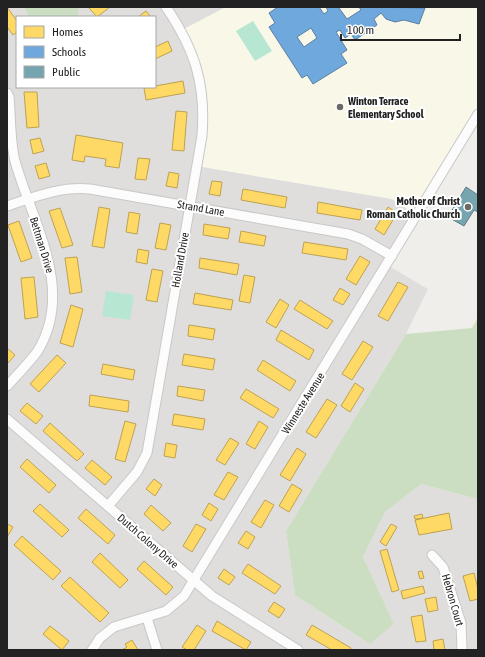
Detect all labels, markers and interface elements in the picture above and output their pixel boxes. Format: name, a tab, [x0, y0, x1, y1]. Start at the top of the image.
legend	[16, 16, 156, 88]
scale bar	[341, 16, 460, 42]
text: 100 m	[347, 23, 374, 37]
text: Homes	[52, 25, 83, 39]
text: Schools	[52, 45, 86, 59]
text: Public	[52, 65, 80, 79]
place label: Winton Terrace Elementary School	[347, 95, 425, 120]
marker: Winton Terrace Elementary School	[335, 102, 345, 112]
place label: Mother of Christ Roman Catholic Church	[366, 195, 461, 220]
street label: Strand Lane	[176, 198, 226, 218]
marker: Mother of Christ Roman Catholic Church	[463, 202, 473, 212]
street label: Bettman Drive	[28, 216, 56, 274]
street label: Holland Drive	[169, 231, 191, 289]
street label: Winneste Avenue	[279, 370, 327, 436]
street label: Dutch Colony Drive	[115, 511, 181, 571]
street label: Hebron Court	[440, 573, 466, 627]

